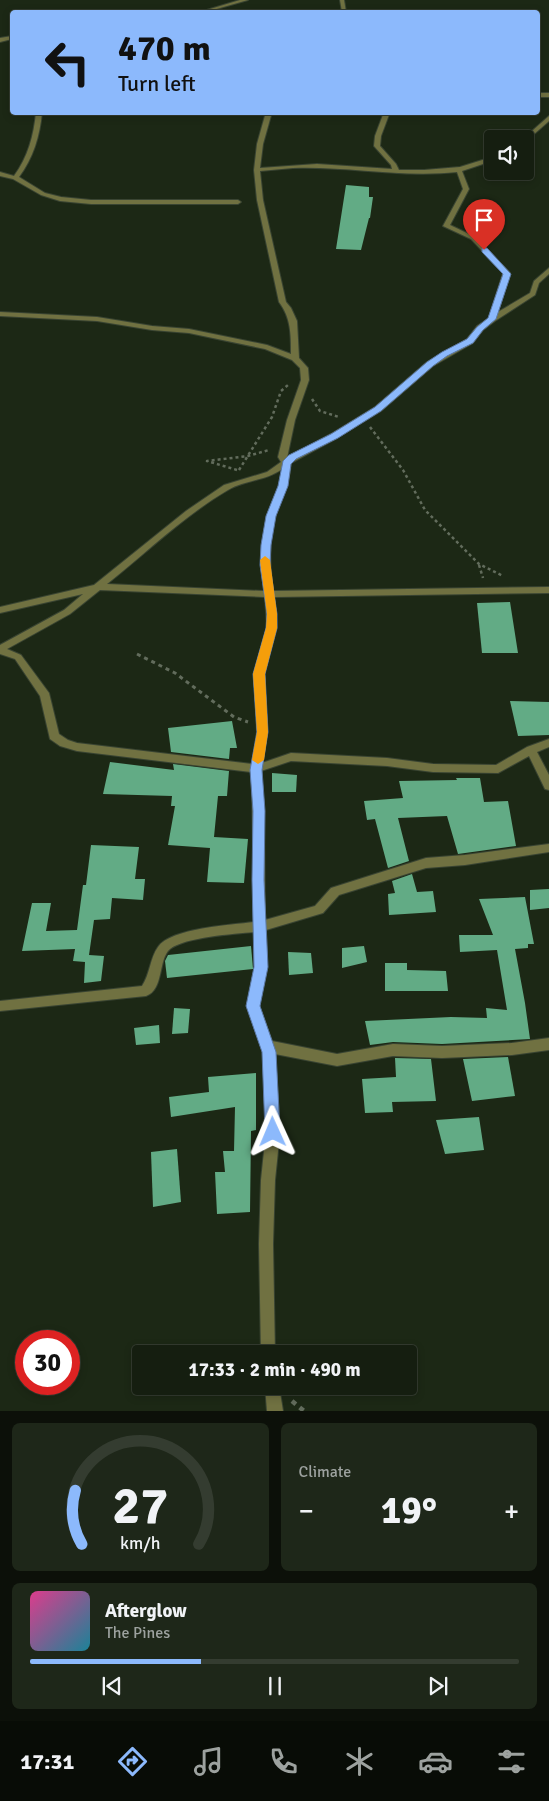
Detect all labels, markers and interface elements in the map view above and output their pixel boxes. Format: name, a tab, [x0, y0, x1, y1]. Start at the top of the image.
text: 470 m	[118, 27, 211, 70]
icon: left	[35, 30, 100, 95]
text: Turn left	[118, 70, 196, 97]
map controls	[484, 130, 534, 180]
button: sound	[484, 130, 534, 180]
pin	[463, 199, 505, 250]
icon: arrive	[470, 206, 498, 234]
position arrow	[246, 1105, 298, 1157]
speed limit sign: 30	[15, 1330, 80, 1395]
text: 17:33 · 2 min · 490 m	[188, 1358, 361, 1382]
text: Climate	[299, 1462, 351, 1482]
text: 27	[112, 1474, 168, 1538]
text: 19°	[381, 1487, 437, 1534]
text: −	[299, 1494, 314, 1528]
text: +	[504, 1494, 519, 1528]
text: km/h	[120, 1532, 160, 1554]
text: Afterglow	[105, 1599, 187, 1623]
text: The Pines	[105, 1623, 170, 1643]
icon: previous	[98, 1672, 126, 1700]
icon: pause	[261, 1672, 289, 1700]
icon: next	[424, 1672, 452, 1700]
icon: directions	[115, 1744, 150, 1779]
icon: music	[191, 1744, 226, 1779]
icon: phone	[266, 1744, 301, 1779]
icon: climate	[342, 1744, 377, 1779]
icon: car	[418, 1744, 453, 1779]
icon: filters	[494, 1744, 529, 1779]
text: 17:31	[20, 1748, 74, 1775]

